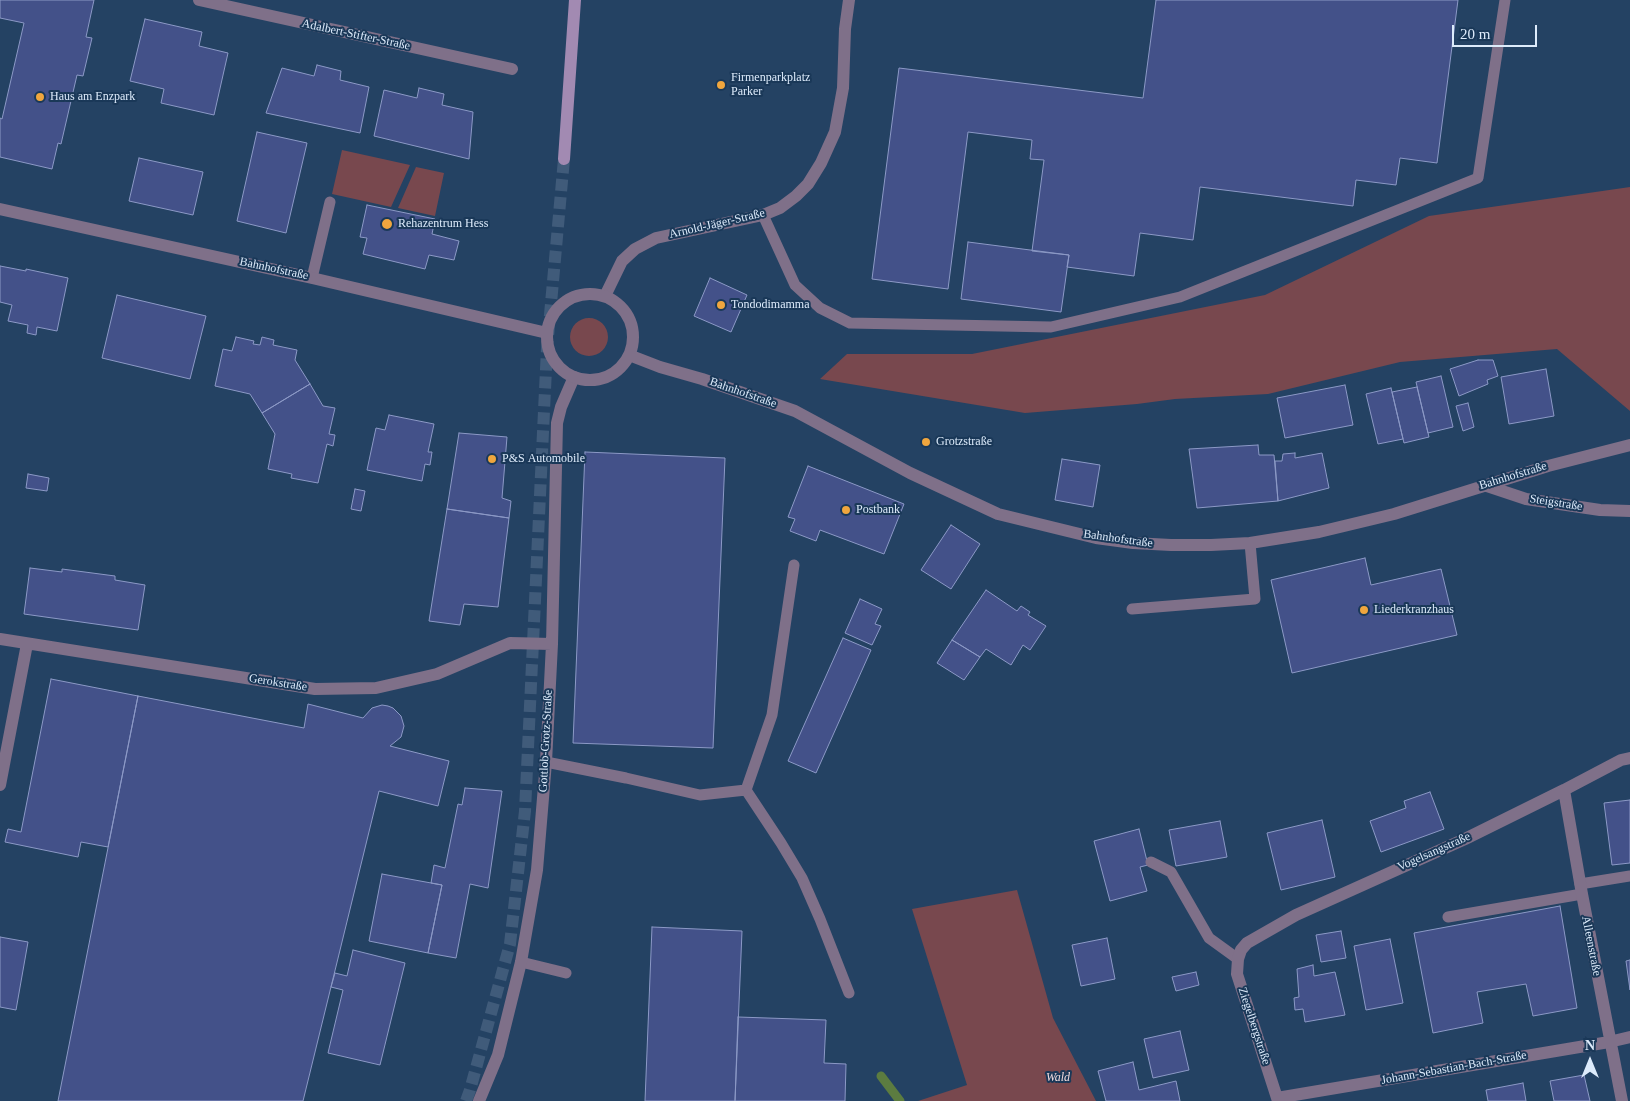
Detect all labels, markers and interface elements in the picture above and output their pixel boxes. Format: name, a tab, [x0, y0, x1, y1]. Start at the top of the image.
scale bar	[1455, 15, 1540, 47]
street label: Adalbert-Stifter-Straße	[301, 16, 411, 54]
text: 20 m	[1460, 26, 1490, 42]
place label: Firmenparkplatz Parker	[731, 71, 810, 99]
marker: Firmenparkplatz Parker	[715, 79, 727, 91]
place label: Haus am Enzpark	[50, 90, 135, 104]
marker: Haus am Enzpark	[34, 91, 46, 103]
street label: Arnold-Jäger-Straße	[668, 206, 766, 242]
marker: Rehazentrum Hess	[380, 217, 394, 231]
place label: Rehazentrum Hess	[398, 217, 488, 231]
street label: Bahnhofstraße	[238, 255, 310, 283]
place label: Tondodimamma	[731, 298, 809, 312]
marker: Tondodimamma	[715, 299, 727, 311]
street label: Bahnhofstraße	[708, 375, 778, 411]
place label: Grotzstraße	[936, 435, 992, 449]
marker: Grotzstraße	[920, 436, 932, 448]
place label: P&S Automobile	[502, 452, 585, 466]
marker: P&S Automobile	[486, 453, 498, 465]
street label: Bahnhofstraße	[1477, 459, 1549, 493]
street label: Steigstraße	[1529, 492, 1583, 514]
place label: Postbank	[856, 503, 900, 517]
marker: Postbank	[840, 504, 852, 516]
street label: Bahnhofstraße	[1082, 527, 1154, 551]
place label: Liederkranzhaus	[1374, 603, 1454, 617]
marker: Liederkranzhaus	[1358, 604, 1370, 616]
street label: Gerokstraße	[248, 671, 308, 695]
street label: Gottlob-Grotz-Straße	[536, 689, 556, 793]
street label: Vogelsangstraße	[1395, 829, 1473, 875]
street label: Alleenstraße	[1578, 915, 1604, 977]
street label: Ziegelbergstraße	[1235, 986, 1273, 1066]
north arrow	[1565, 1036, 1615, 1086]
text: N	[1585, 1038, 1595, 1053]
street label: Johann-Sebastian-Bach-Straße	[1380, 1048, 1528, 1088]
park label: Wald	[1046, 1071, 1070, 1085]

